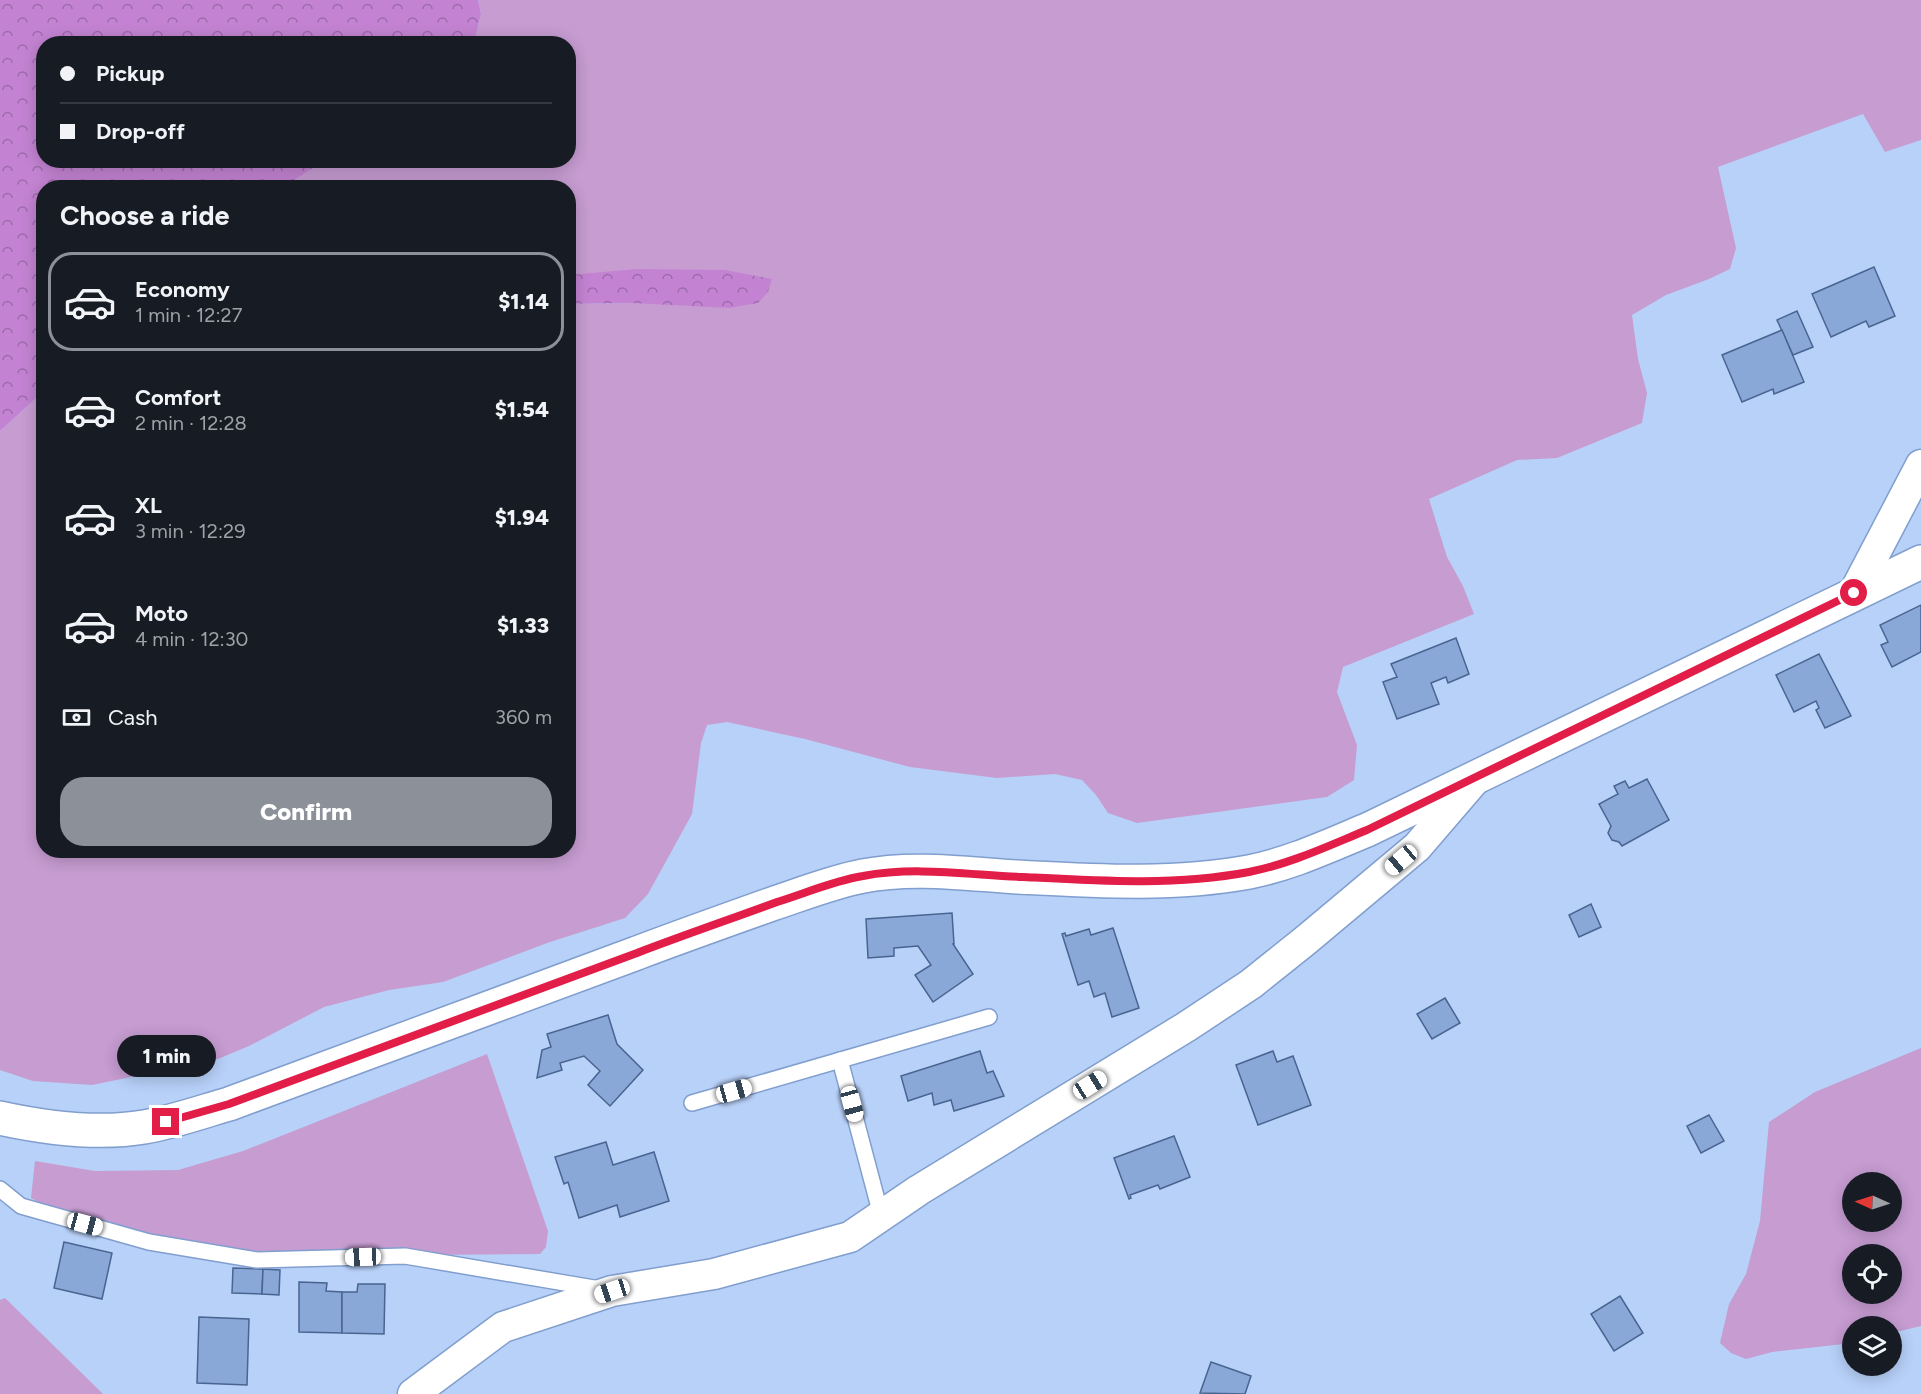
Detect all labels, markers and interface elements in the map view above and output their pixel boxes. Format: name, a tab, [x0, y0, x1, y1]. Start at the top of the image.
text: Pickup	[96, 60, 165, 87]
text: Drop-off	[96, 118, 185, 145]
text: Choose a ride	[60, 199, 229, 232]
icon: car	[63, 275, 117, 329]
text: Economy	[135, 276, 230, 303]
text: $1.14	[498, 288, 549, 315]
text: 1 min · 12:27	[135, 303, 242, 327]
icon: car	[63, 383, 117, 437]
text: Comfort	[135, 384, 221, 411]
text: $1.54	[495, 396, 549, 423]
text: 2 min · 12:28	[135, 411, 247, 435]
icon: car	[63, 491, 117, 545]
text: XL	[135, 492, 162, 519]
text: $1.94	[495, 504, 549, 531]
text: 3 min · 12:29	[135, 519, 246, 543]
route start	[1840, 579, 1867, 606]
icon: car	[63, 599, 117, 653]
text: Moto	[135, 600, 188, 627]
text: $1.33	[497, 612, 549, 639]
text: 4 min · 12:30	[135, 627, 248, 651]
icon: cash	[60, 701, 93, 734]
text: Cash	[108, 704, 158, 731]
text: 360 m	[495, 705, 552, 729]
button: Confirm	[60, 777, 552, 846]
car	[1381, 842, 1421, 878]
callout: 1 min	[116, 1035, 216, 1077]
text: 1 min	[143, 1044, 190, 1068]
car	[1070, 1068, 1110, 1102]
car	[714, 1077, 754, 1105]
car	[839, 1084, 865, 1124]
route end	[152, 1108, 179, 1135]
north arrow	[1842, 1172, 1902, 1232]
map controls	[1842, 1172, 1902, 1376]
car	[65, 1211, 105, 1237]
button: locate	[1842, 1244, 1902, 1304]
car	[345, 1247, 381, 1267]
car	[592, 1277, 632, 1305]
button: layers	[1842, 1316, 1902, 1376]

